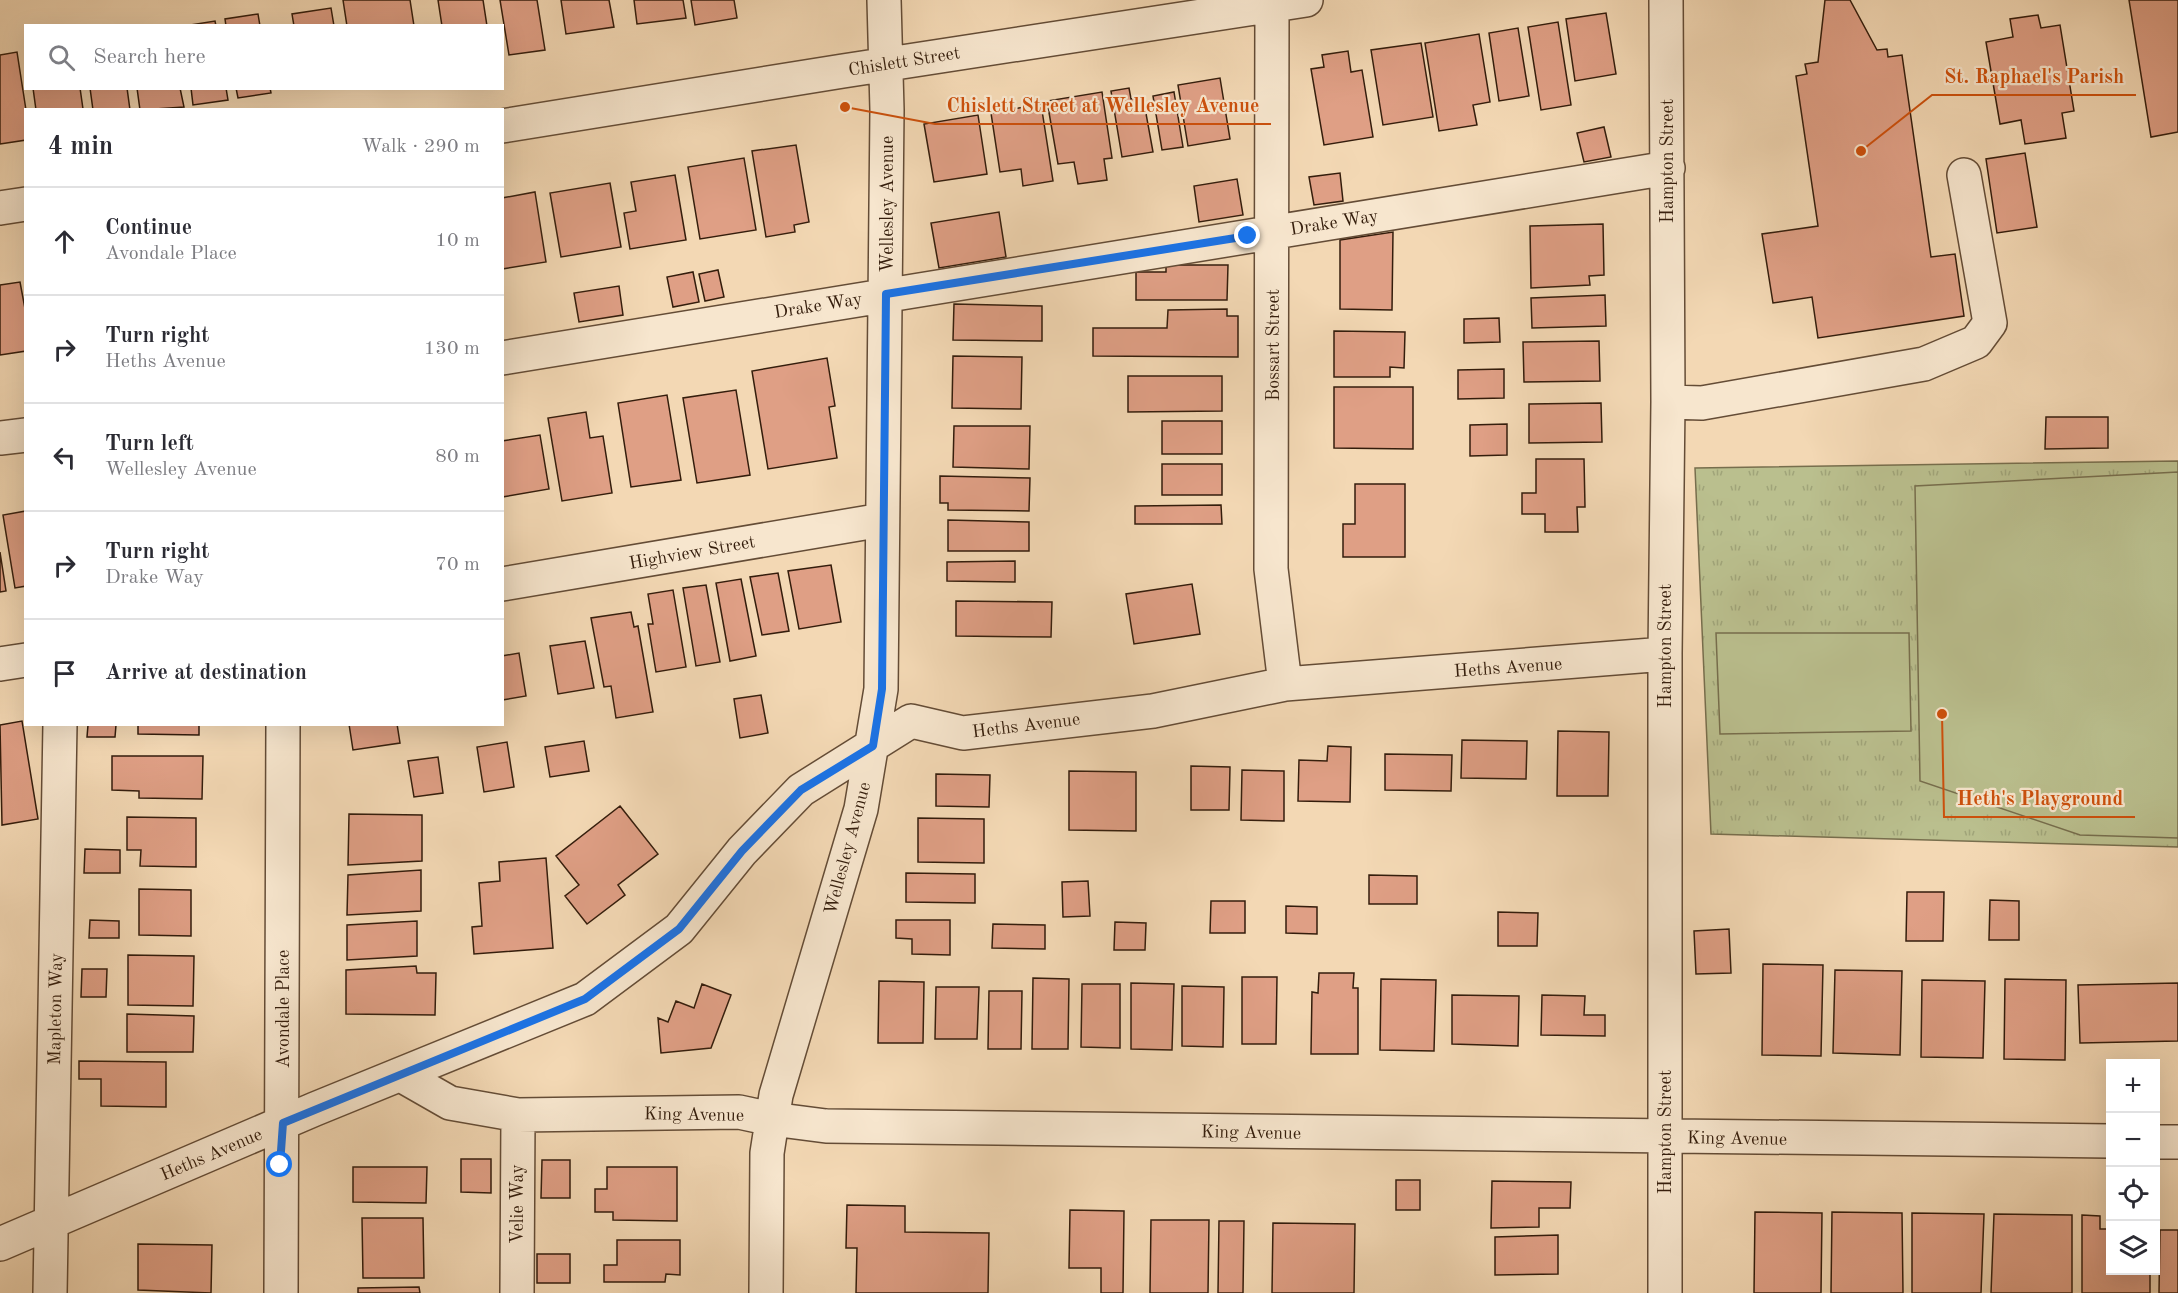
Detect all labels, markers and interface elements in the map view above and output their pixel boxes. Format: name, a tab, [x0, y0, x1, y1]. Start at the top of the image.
search box	[24, 24, 504, 90]
icon: search	[45, 41, 78, 74]
street label: Chislett Street	[847, 44, 961, 80]
text: Search here	[93, 46, 206, 68]
callout: St. Raphael's Parish	[1932, 57, 2136, 95]
text: St. Raphael's Parish	[1944, 68, 2124, 88]
callout: Chislett Street at Wellesley Avenue	[935, 86, 1271, 124]
text: Chislett Street at Wellesley Avenue	[947, 97, 1259, 117]
street label: Hampton Street	[1659, 99, 1677, 223]
text: 4 min	[48, 134, 113, 160]
street label: Wellesley Avenue	[879, 136, 897, 272]
text: Walk · 290 m	[361, 137, 480, 157]
street label: Drake Way	[1289, 207, 1380, 239]
text: Continue	[105, 217, 192, 239]
route end	[1234, 222, 1260, 248]
icon: ahead	[48, 225, 81, 258]
text: 10 m	[435, 231, 480, 251]
text: Avondale Place	[105, 244, 237, 264]
street label: Bossart Street	[1265, 289, 1283, 401]
street label: Drake Way	[773, 290, 864, 322]
text: Turn right	[105, 325, 209, 347]
icon: right	[48, 333, 81, 366]
text: 130 m	[424, 339, 480, 359]
text: Heths Avenue	[105, 352, 226, 372]
text: Turn left	[105, 433, 194, 455]
icon: left	[48, 441, 81, 474]
text: 80 m	[435, 447, 480, 467]
text: Wellesley Avenue	[105, 460, 257, 480]
street label: Highview Street	[628, 533, 757, 573]
text: Turn right	[105, 541, 209, 563]
icon: right	[48, 549, 81, 582]
text: 70 m	[435, 555, 480, 575]
text: Drake Way	[105, 568, 204, 588]
street label: Hampton Street	[1657, 584, 1675, 708]
street label: Heths Avenue	[1453, 655, 1563, 681]
icon: arrive	[48, 657, 81, 690]
text: Arrive at destination	[105, 662, 307, 684]
street label: Heths Avenue	[971, 710, 1081, 742]
callout: Heth's Playground	[1944, 779, 2135, 817]
street label: Wellesley Avenue	[822, 780, 874, 917]
text: Heth's Playground	[1957, 790, 2123, 810]
street label: Avondale Place	[275, 950, 293, 1068]
street label: Mapleton Way	[46, 952, 66, 1065]
map controls	[2106, 1059, 2160, 1275]
button: +	[2106, 1059, 2160, 1113]
street label: Hampton Street	[1657, 1070, 1675, 1194]
street label: King Avenue	[644, 1105, 744, 1125]
button: −	[2106, 1113, 2160, 1167]
street label: King Avenue	[1201, 1123, 1301, 1143]
street label: Heths Avenue	[158, 1125, 265, 1184]
street label: King Avenue	[1687, 1129, 1787, 1149]
route start	[266, 1151, 292, 1177]
street label: Velie Way	[509, 1164, 527, 1244]
button: locate	[2106, 1167, 2160, 1221]
button: layers	[2106, 1221, 2160, 1275]

